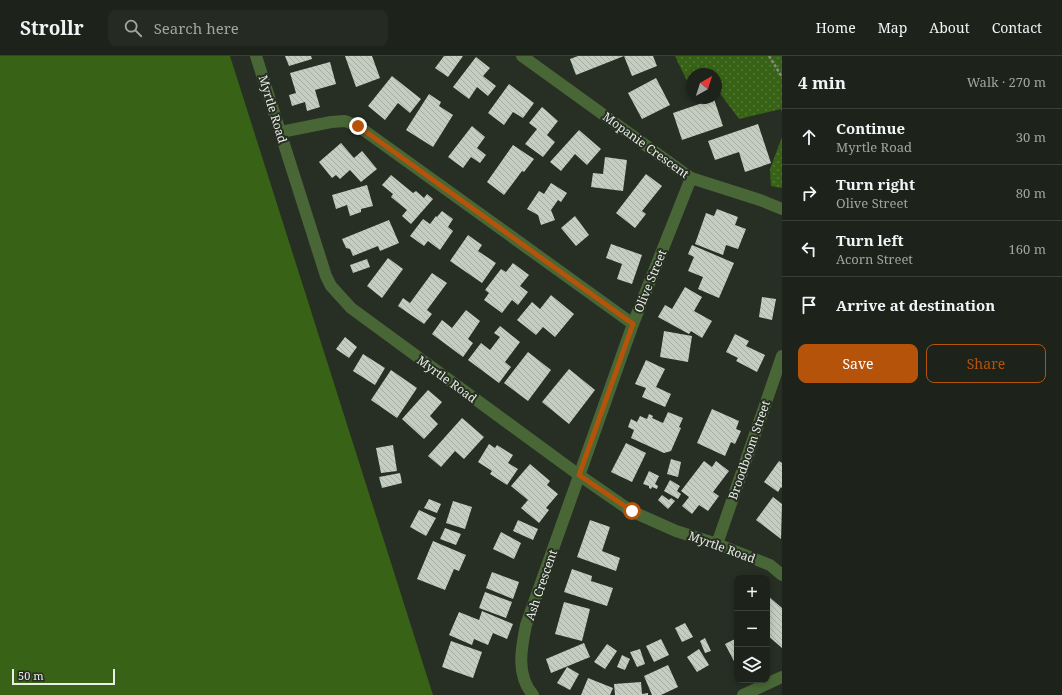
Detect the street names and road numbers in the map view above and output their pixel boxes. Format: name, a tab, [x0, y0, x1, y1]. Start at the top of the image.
street label: Myrtle Road	[255, 73, 292, 146]
street label: Mopanie Crescent	[600, 108, 692, 182]
street label: Olive Street	[630, 247, 670, 315]
street label: Myrtle Road	[414, 352, 481, 407]
street label: Broodboom Street	[724, 398, 774, 502]
street label: Myrtle Road	[686, 527, 758, 567]
street label: Ash Crescent	[521, 547, 561, 623]

